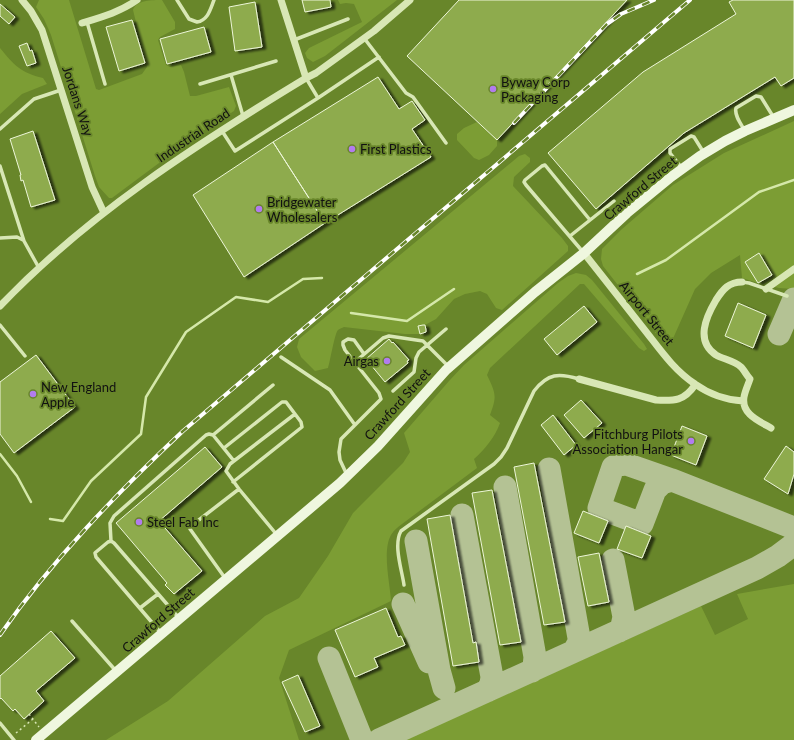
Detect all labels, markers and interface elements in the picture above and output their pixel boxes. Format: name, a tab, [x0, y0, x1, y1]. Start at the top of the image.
street label: Jordans Way	[59, 64, 97, 138]
place label: Byway Corp Packaging	[501, 74, 570, 105]
marker: Byway Corp Packaging	[488, 84, 498, 94]
street label: Industrial Road	[153, 105, 233, 165]
place label: First Plastics	[360, 141, 432, 157]
marker: First Plastics	[347, 144, 357, 154]
street label: Crawford Street	[600, 152, 680, 223]
place label: Bridgewater Wholesalers	[267, 194, 338, 225]
marker: Bridgewater Wholesalers	[254, 204, 264, 214]
street label: Airport Street	[616, 278, 678, 349]
place label: Airgas	[344, 353, 379, 369]
marker: Airgas	[382, 356, 392, 366]
street label: Crawford Street	[361, 365, 434, 443]
place label: New England Apple	[41, 379, 116, 410]
marker: New England Apple	[28, 389, 38, 399]
place label: Fitchburg Pilots Association Hangar	[573, 426, 683, 457]
marker: Fitchburg Pilots Association Hangar	[686, 436, 696, 446]
place label: Steel Fab Inc	[147, 514, 219, 530]
marker: Steel Fab Inc	[134, 517, 144, 527]
street label: Crawford Street	[118, 584, 198, 656]

